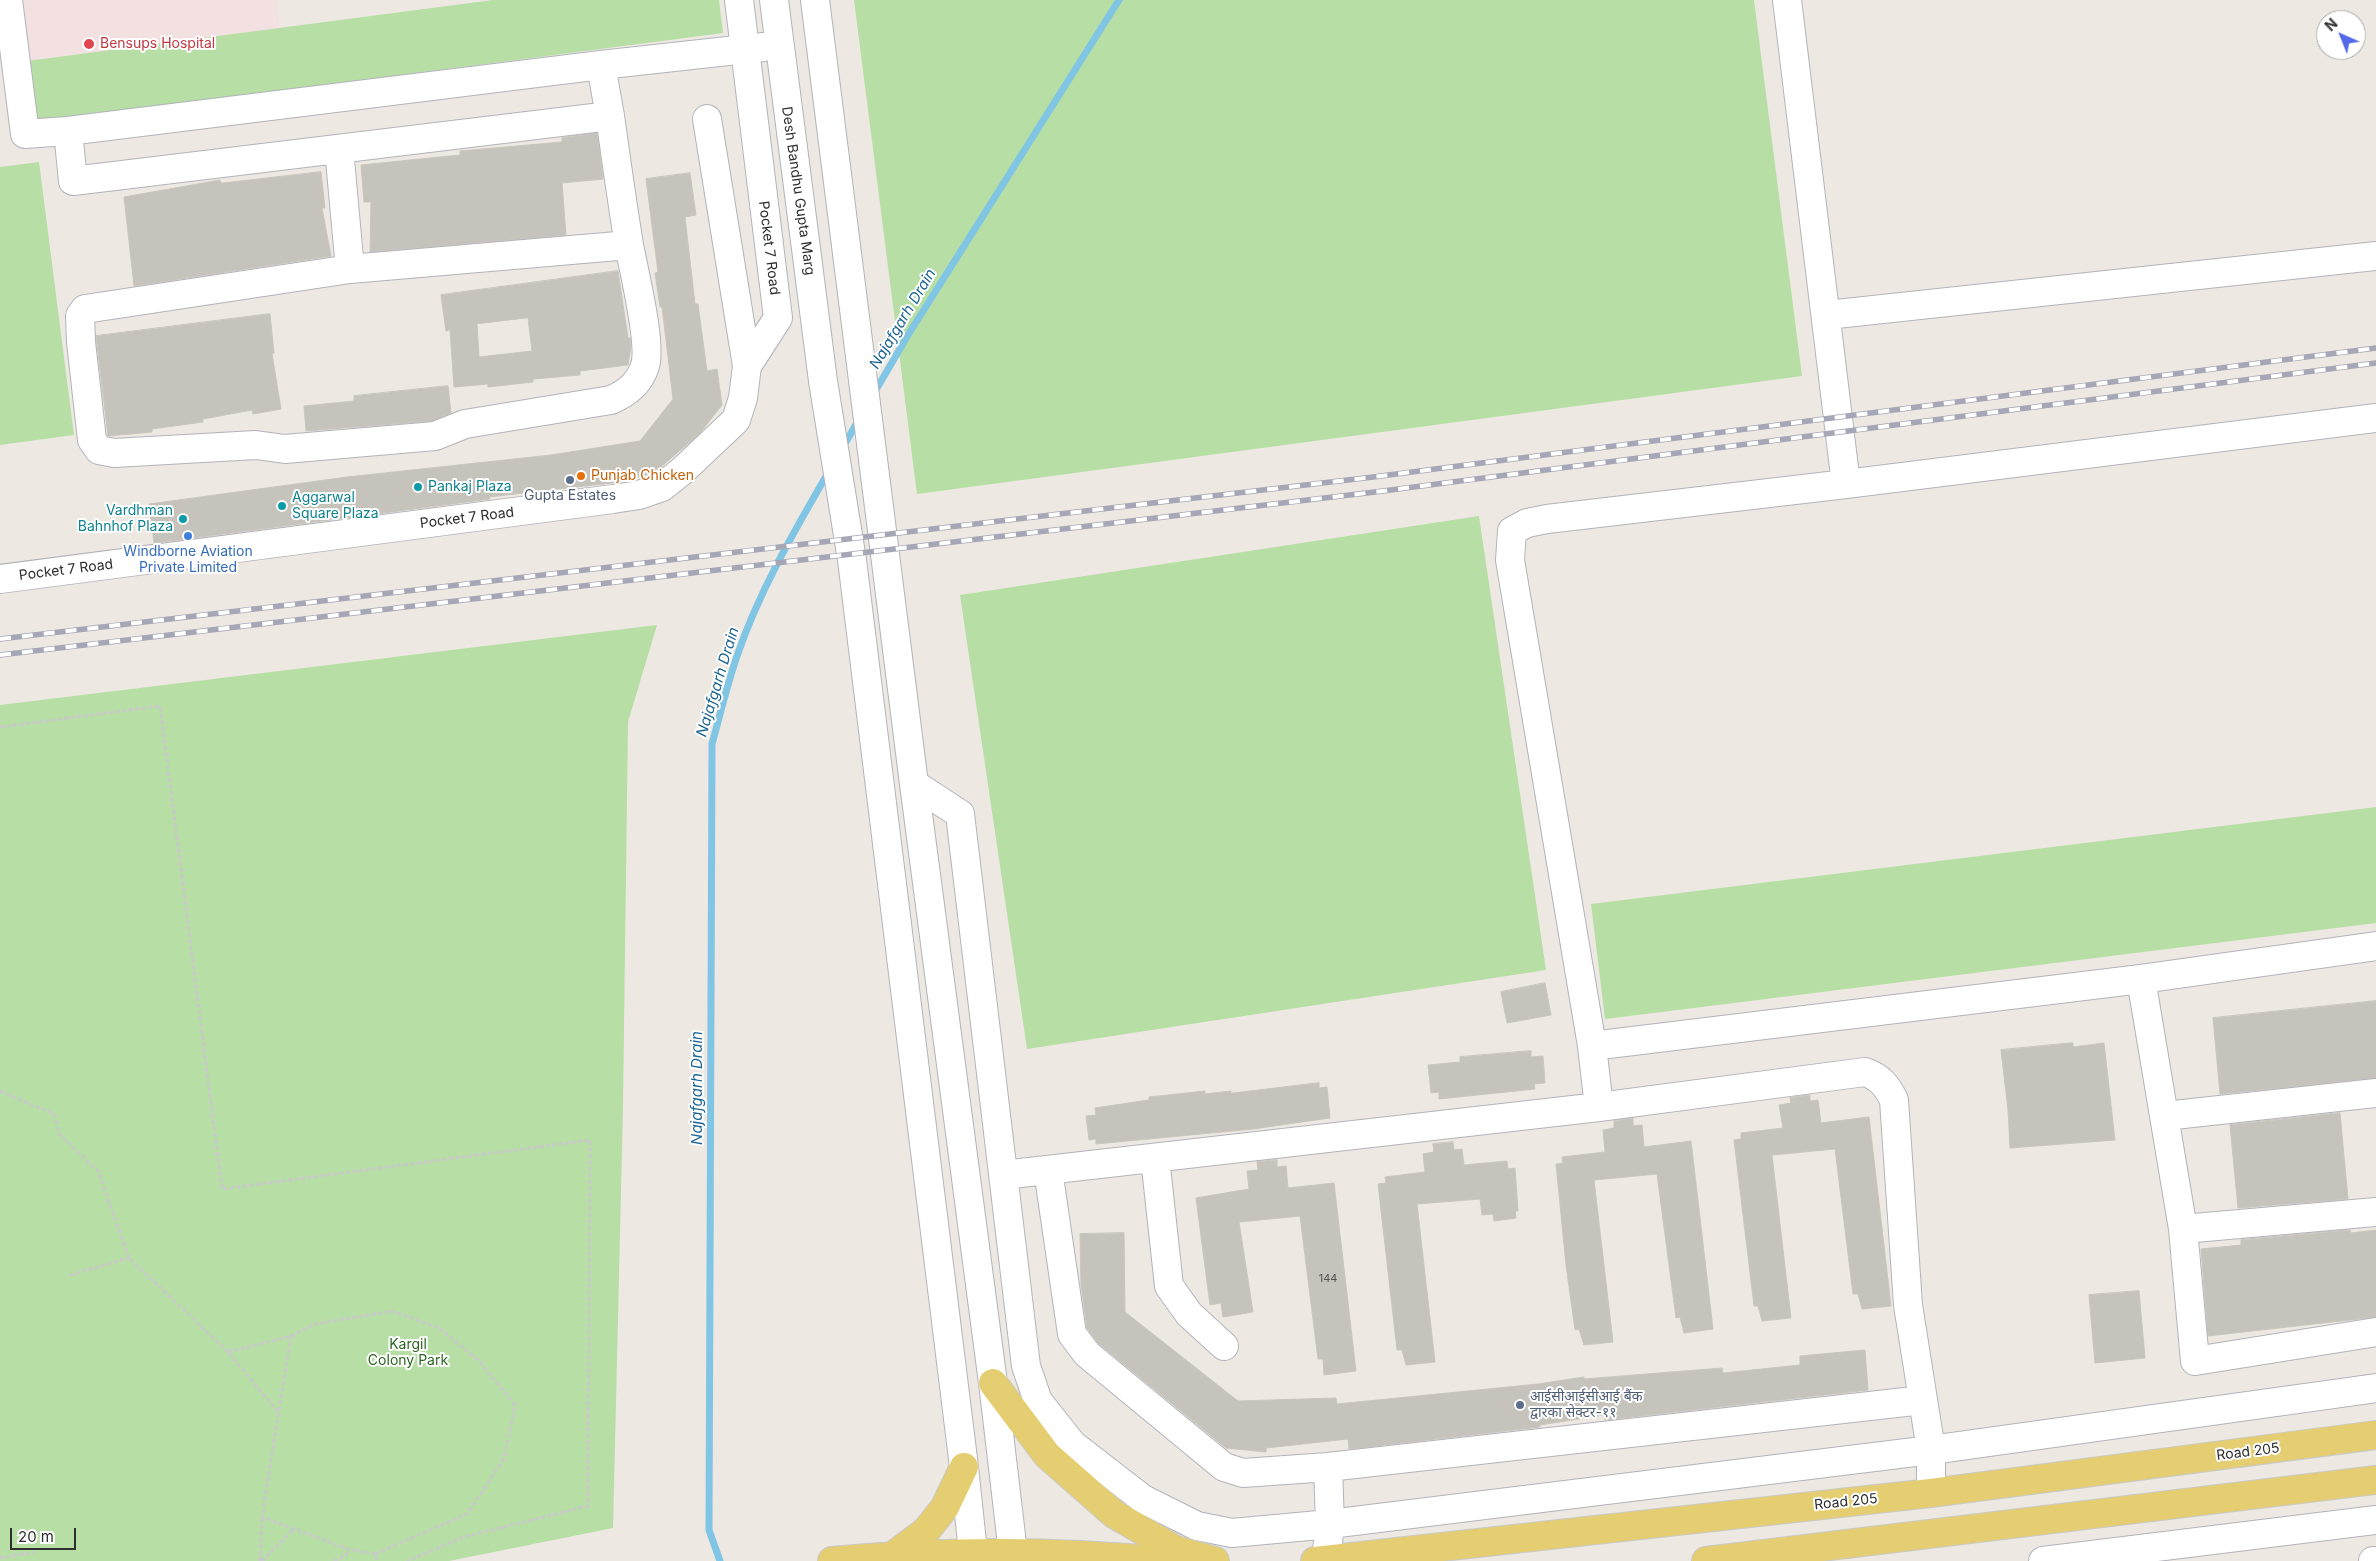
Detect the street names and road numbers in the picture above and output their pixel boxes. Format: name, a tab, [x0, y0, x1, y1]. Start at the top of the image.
street label: Desh Bandhu Gupta Marg	[778, 106, 818, 276]
street label: Pocket 7 Road	[755, 200, 783, 296]
street label: Pocket 7 Road	[419, 504, 515, 532]
street label: Pocket 7 Road	[18, 556, 114, 584]
street label: Road 205	[2215, 1440, 2281, 1464]
street label: Road 205	[1814, 1490, 1878, 1514]

